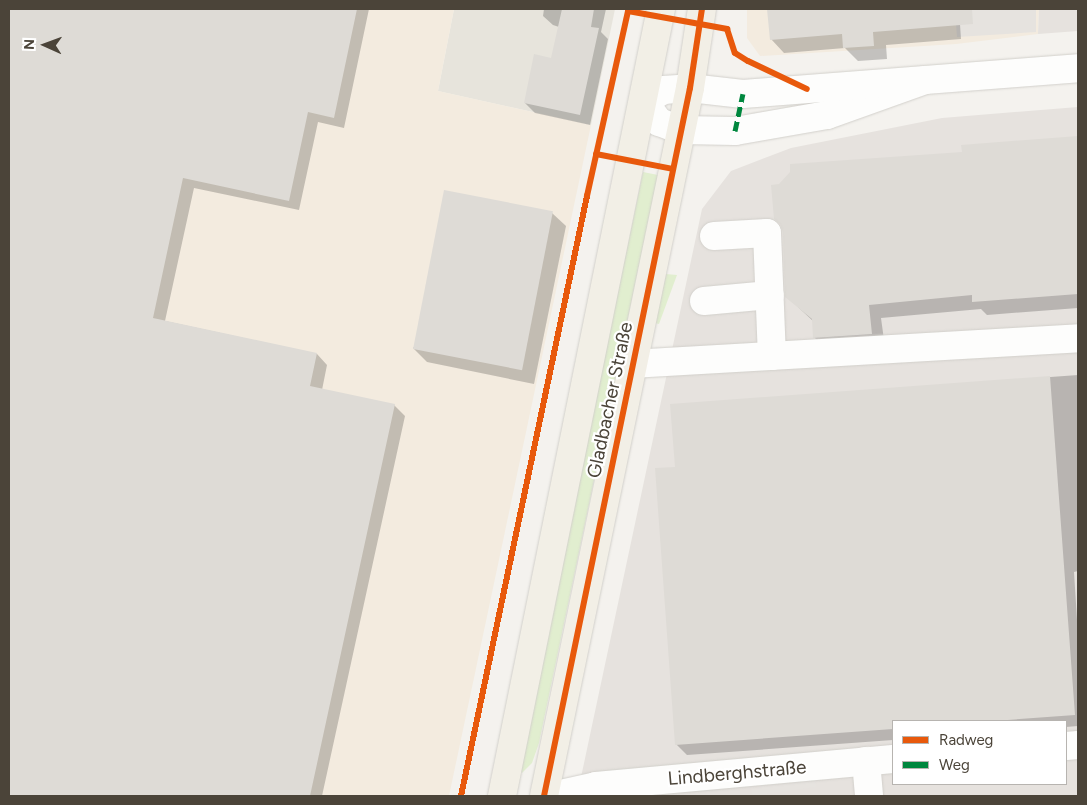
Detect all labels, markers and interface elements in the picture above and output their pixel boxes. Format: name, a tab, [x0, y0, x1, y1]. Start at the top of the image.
north arrow	[20, 20, 70, 70]
text: N	[21, 39, 38, 50]
street label: Gladbacher Straße	[582, 320, 638, 480]
legend	[892, 720, 1067, 785]
text: Radweg	[939, 731, 993, 749]
street label: Lindberghstraße	[667, 756, 807, 790]
text: Weg	[939, 756, 970, 774]

